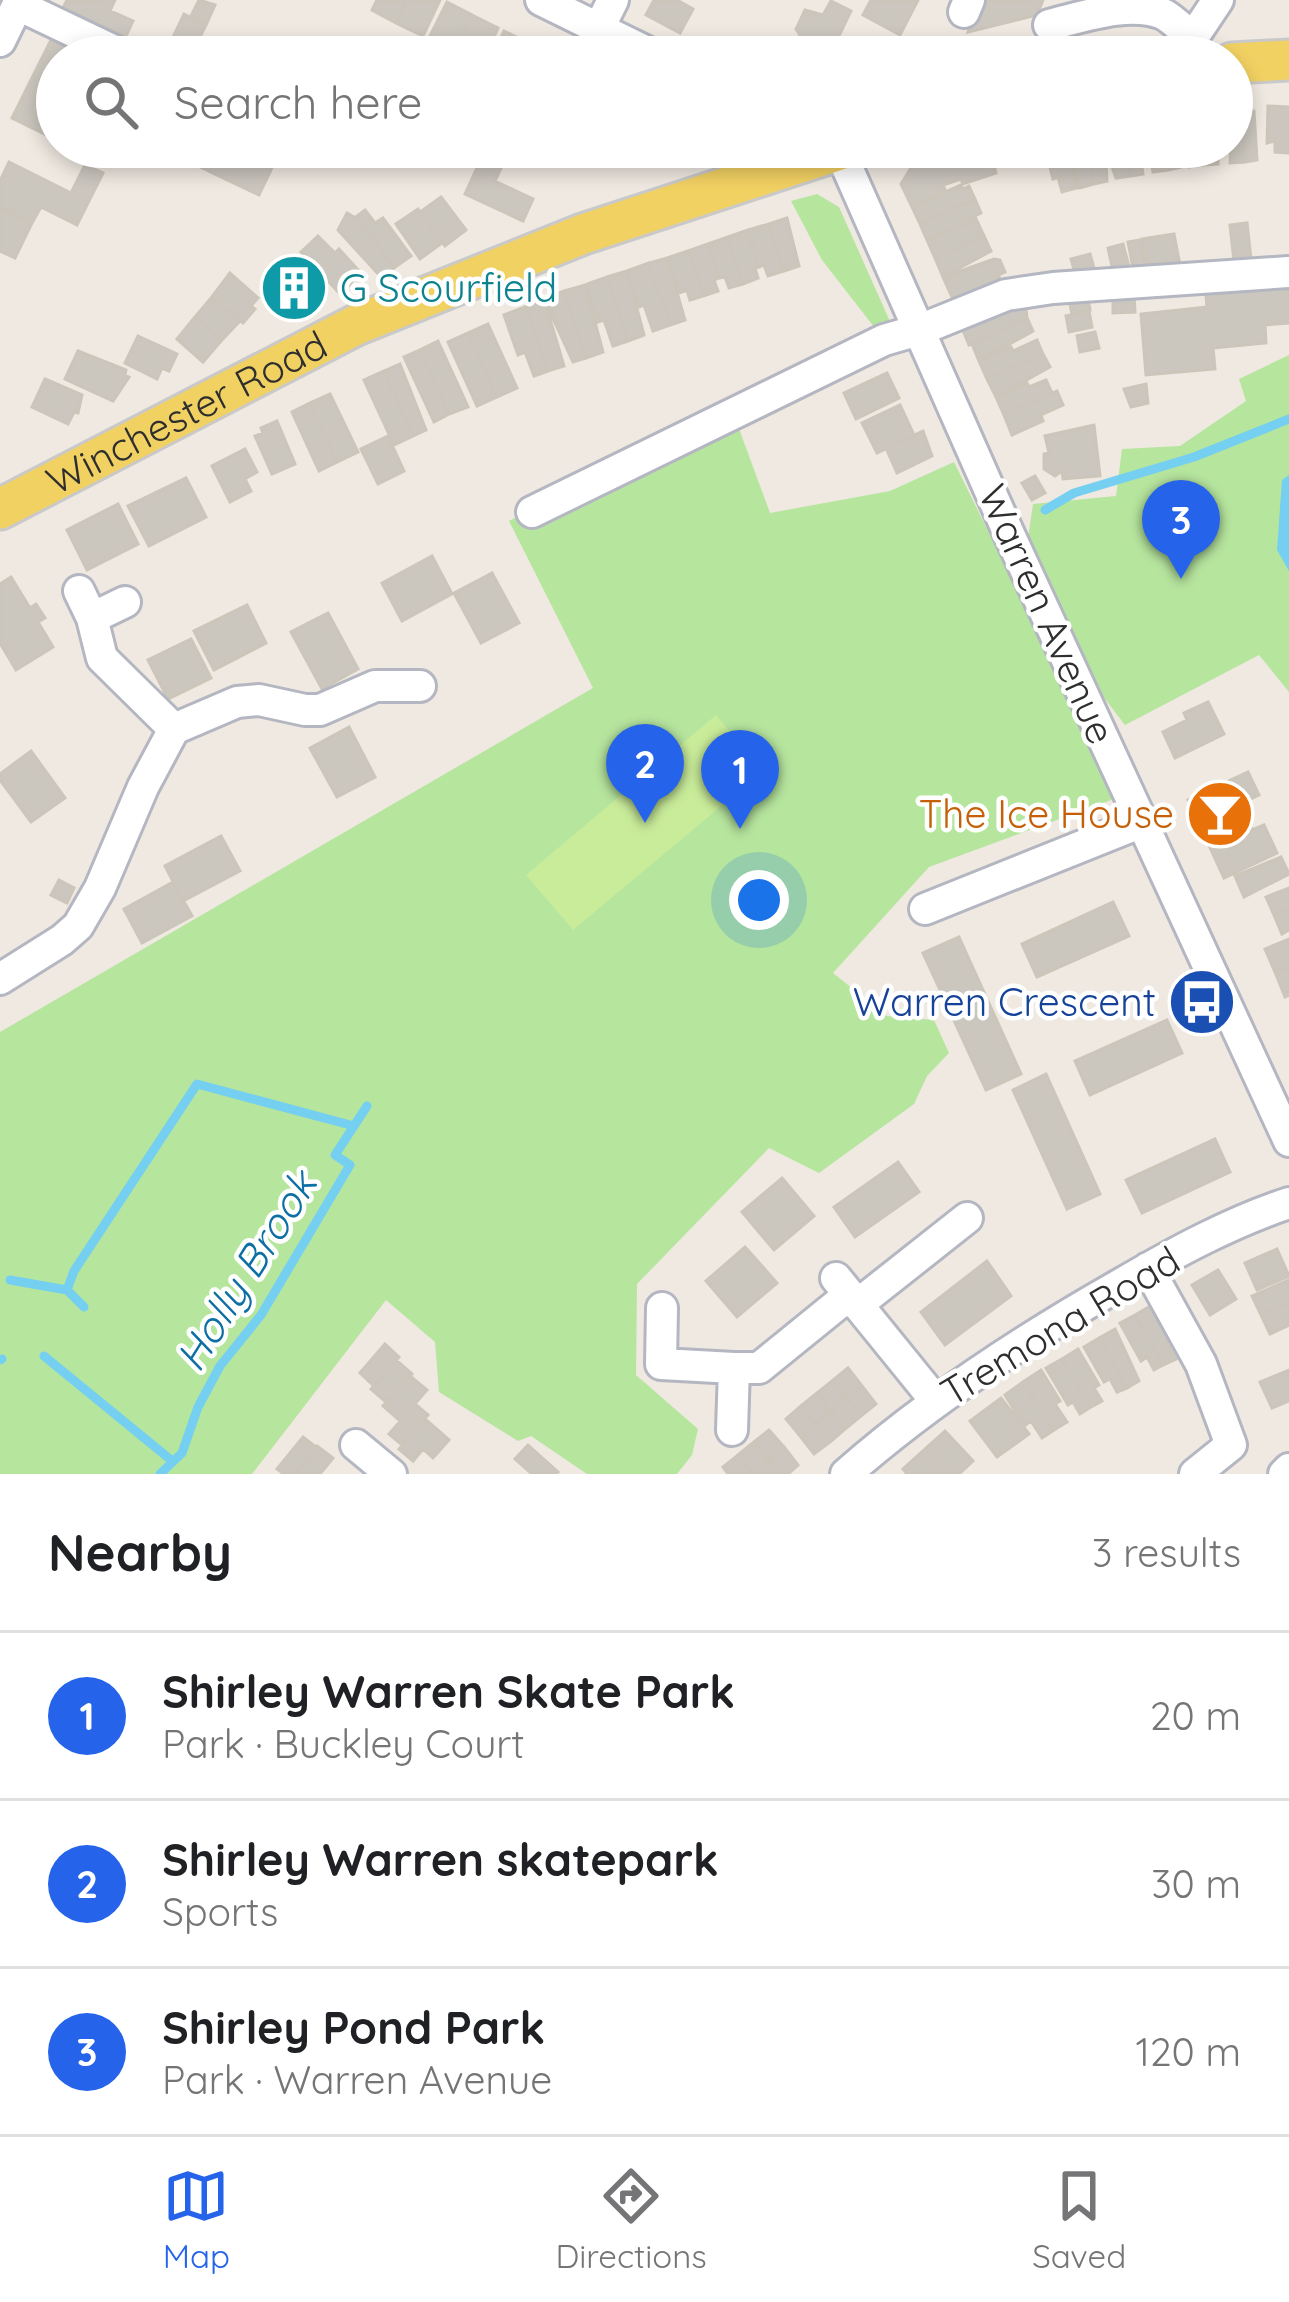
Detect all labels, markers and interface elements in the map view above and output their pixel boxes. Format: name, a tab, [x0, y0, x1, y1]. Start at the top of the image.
search box	[36, 36, 1253, 168]
icon: search	[78, 69, 144, 135]
text: Search here	[174, 74, 422, 130]
building icon: G Scourfield	[259, 253, 329, 323]
place label: G Scourfield	[340, 263, 557, 312]
street label: Winchester Road	[38, 319, 335, 505]
street label: Warren Avenue	[968, 477, 1127, 751]
pin: 3	[1142, 480, 1220, 579]
pin: 2	[606, 724, 684, 823]
pin: 1	[701, 730, 779, 829]
bar icon: The Ice House	[1185, 779, 1255, 849]
place label: The Ice House	[919, 789, 1174, 838]
your location	[729, 870, 789, 930]
bus stop icon: Warren Crescent	[1167, 967, 1237, 1037]
place label: Warren Crescent	[853, 977, 1156, 1026]
water label: Holly Brook	[163, 1158, 330, 1380]
street label: Tremona Road	[931, 1235, 1188, 1416]
text: Nearby	[48, 1520, 232, 1584]
text: 3 results	[1092, 1528, 1241, 1577]
text: Shirley Warren Skate Park	[162, 1663, 735, 1719]
text: 1	[79, 1691, 95, 1740]
text: 20 m	[1150, 1691, 1241, 1740]
text: Park · Buckley Court	[162, 1719, 525, 1768]
text: Shirley Warren skatepark	[162, 1831, 719, 1887]
text: 2	[76, 1859, 98, 1908]
text: 30 m	[1151, 1859, 1241, 1908]
text: Sports	[162, 1887, 278, 1936]
text: Shirley Pond Park	[162, 1999, 545, 2055]
text: 3	[77, 2027, 97, 2076]
text: 120 m	[1136, 2027, 1241, 2076]
text: Park · Warren Avenue	[162, 2055, 552, 2104]
tab: Map	[163, 2163, 230, 2276]
tab: Directions	[555, 2163, 707, 2276]
tab: Saved	[1032, 2163, 1126, 2276]

